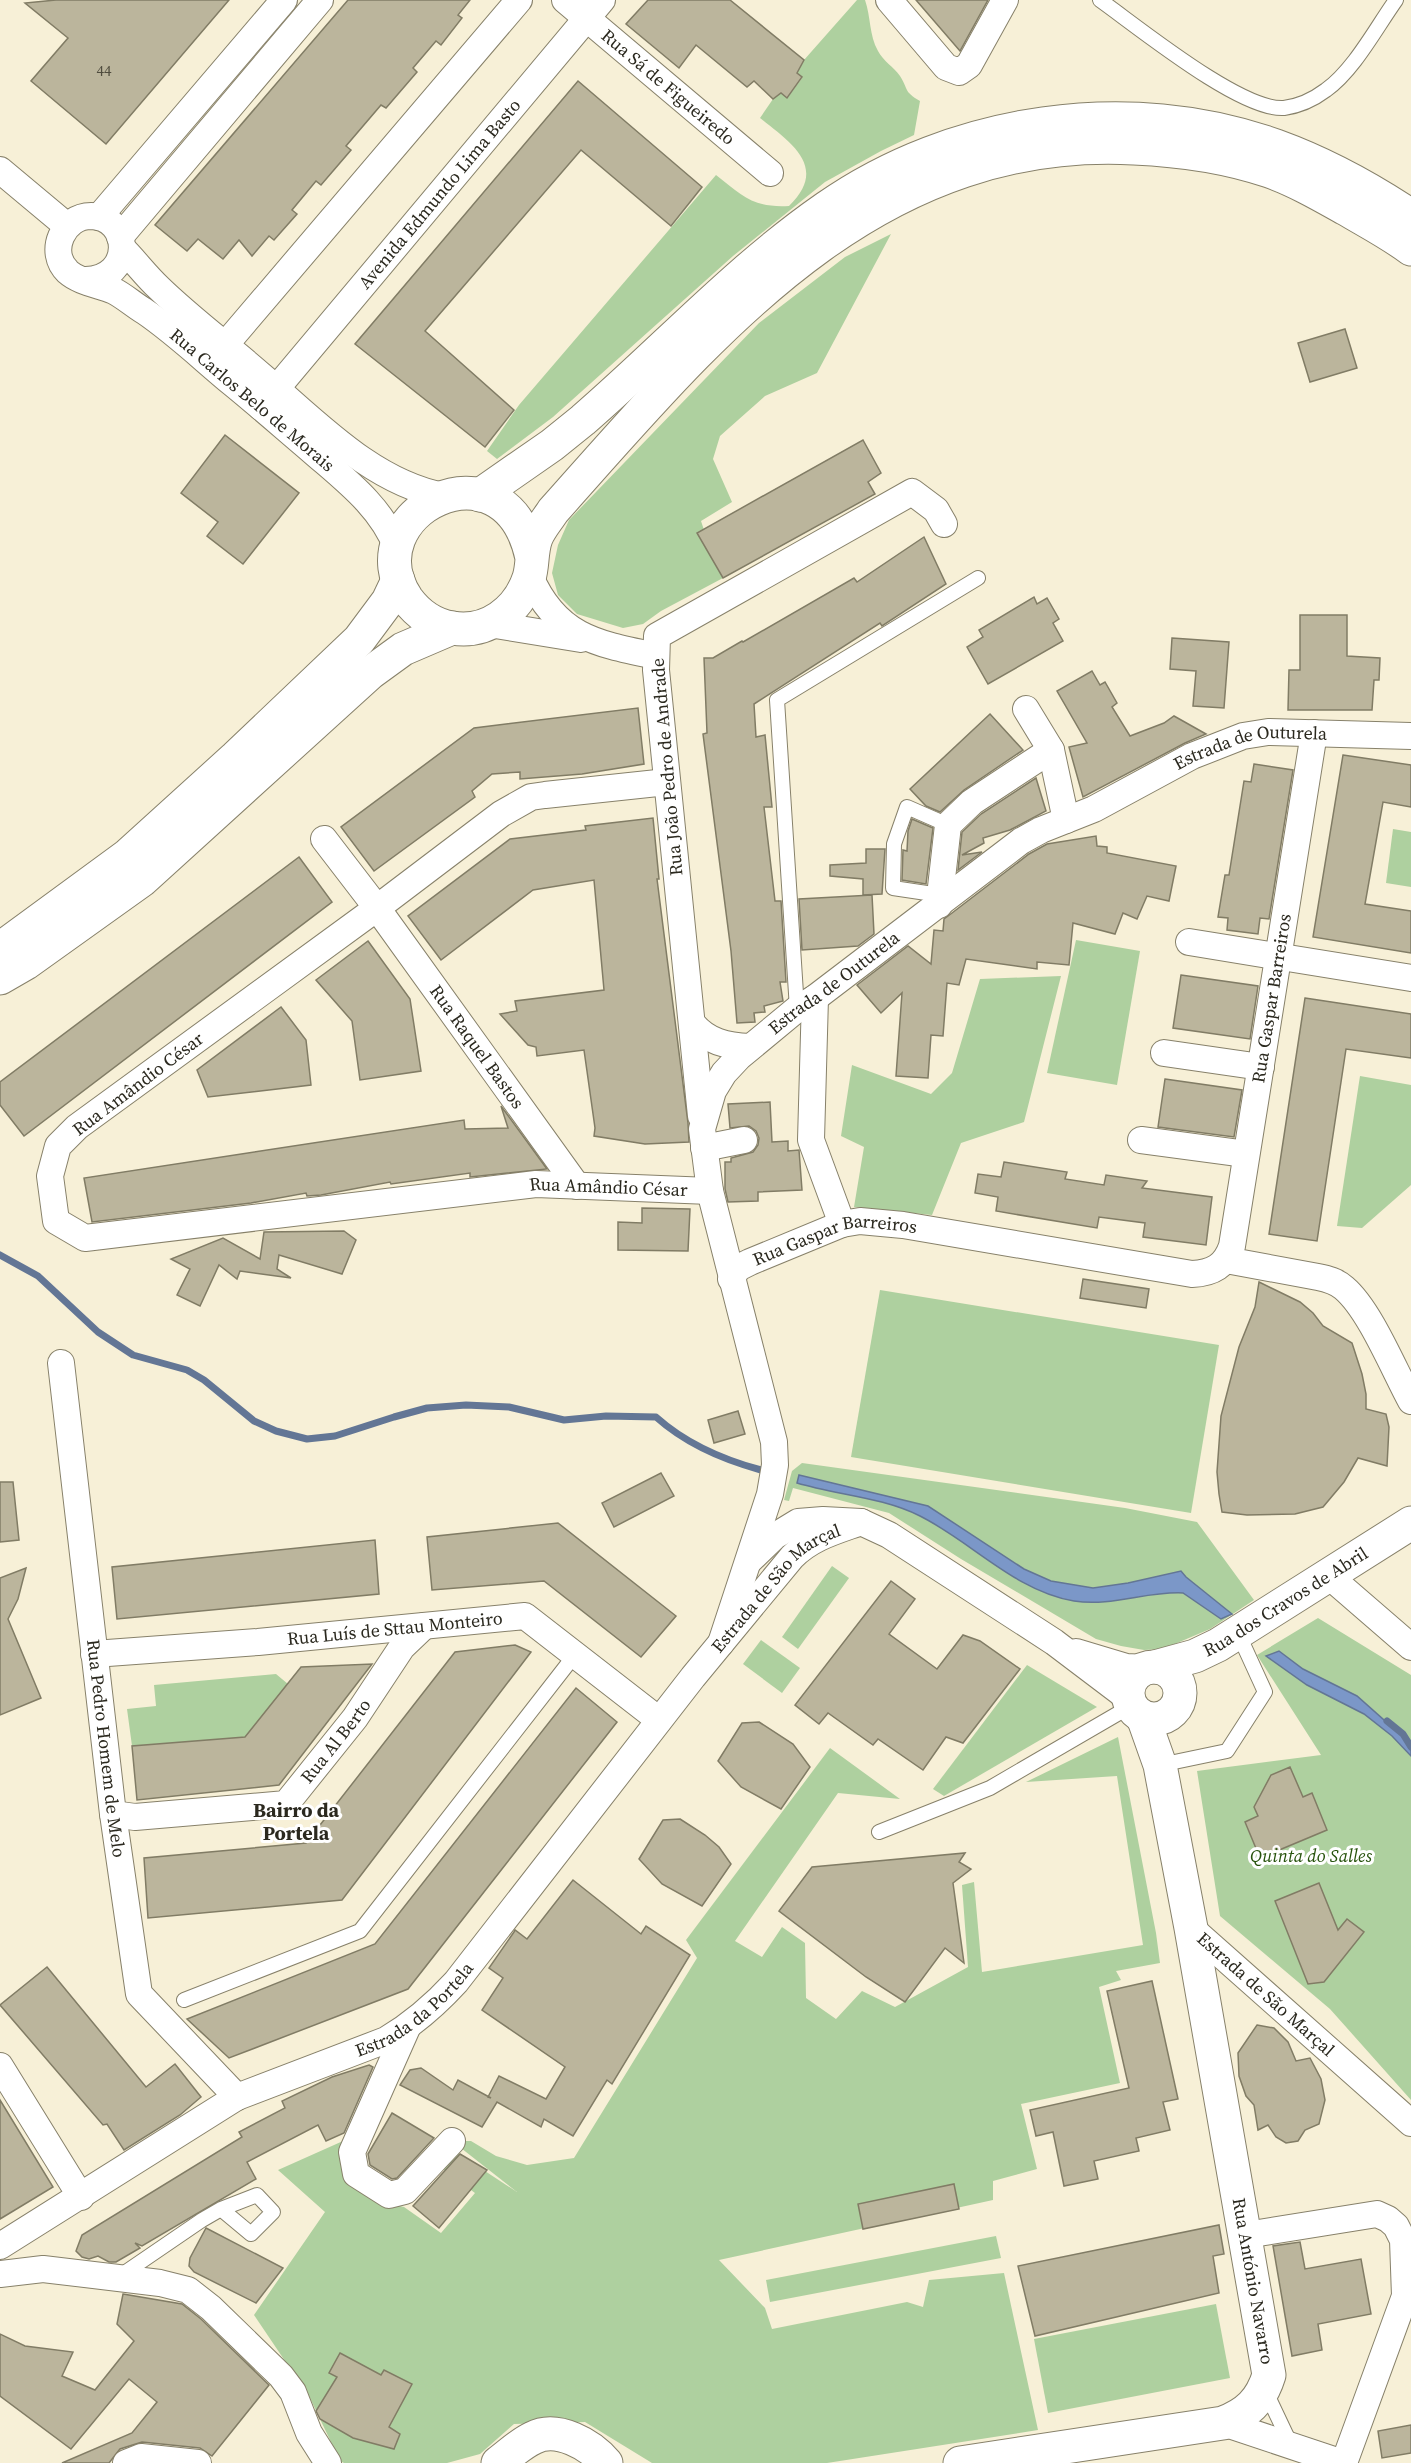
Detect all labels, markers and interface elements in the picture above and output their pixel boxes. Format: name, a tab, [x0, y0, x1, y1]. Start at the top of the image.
street label: Rua Sá de Figueiredo	[596, 23, 741, 151]
house number: 44	[96, 60, 112, 81]
street label: Avenida Edmundo Lima Basto	[352, 93, 526, 294]
street label: Rua Carlos Belo de Morais	[165, 322, 340, 477]
street label: Rua João Pedro de Andrade	[645, 657, 688, 877]
street label: Estrada de Outurela	[1169, 719, 1328, 776]
street label: Rua Gaspar Barreiros	[1245, 912, 1297, 1085]
street label: Estrada de Outurela	[763, 924, 905, 1040]
street label: Rua Raquel Bastos	[424, 980, 530, 1114]
street label: Rua Amândio César	[67, 1026, 209, 1141]
street label: Rua Amândio César	[528, 1170, 688, 1202]
street label: Rua Gaspar Barreiros	[749, 1208, 919, 1272]
street label: Estrada de São Marçal	[705, 1517, 844, 1658]
street label: Rua dos Cravos de Abril	[1199, 1540, 1372, 1662]
street label: Rua Luís de Sttau Monteiro	[286, 1605, 504, 1651]
street label: Rua Pedro Homem de Melo	[81, 1638, 132, 1859]
street label: Rua Al Berto	[294, 1694, 376, 1788]
district label: Bairro da Portela	[253, 1796, 339, 1847]
park label: Quinta do Salles	[1250, 1843, 1372, 1868]
street label: Estrada de São Marçal	[1192, 1926, 1340, 2062]
street label: Estrada da Portela	[351, 1956, 479, 2063]
street label: Rua António Navarro	[1227, 2196, 1280, 2366]

